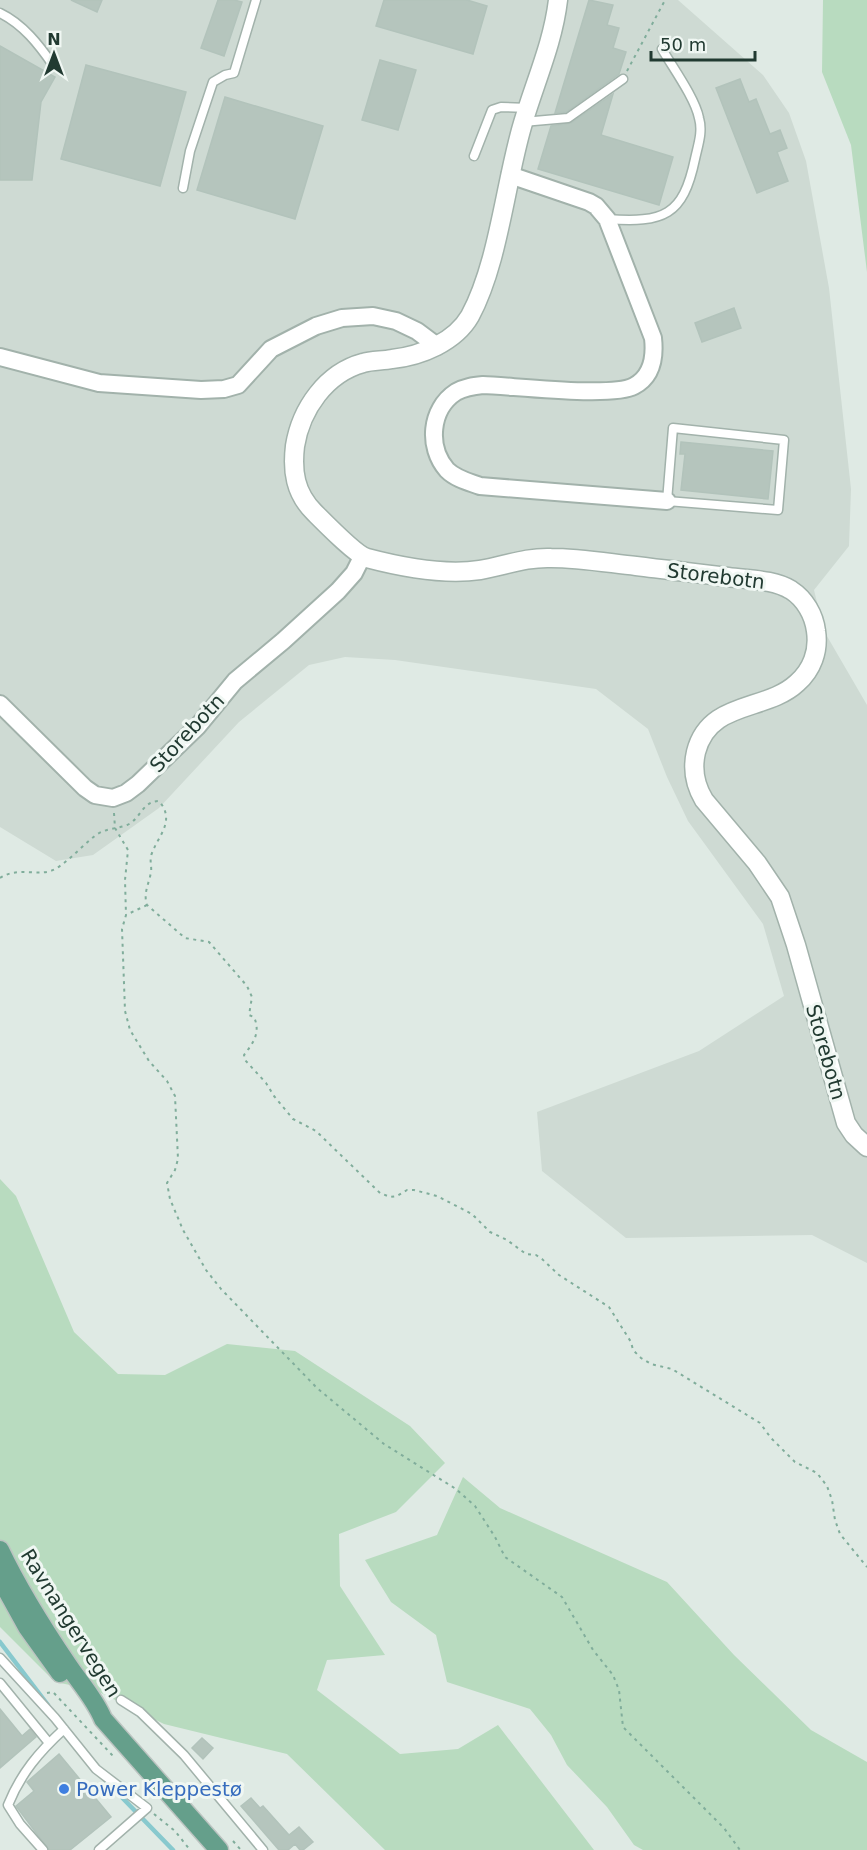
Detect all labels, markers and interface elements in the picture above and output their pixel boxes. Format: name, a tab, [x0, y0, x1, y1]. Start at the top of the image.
north arrow	[24, 24, 84, 84]
scale bar	[651, 24, 754, 62]
text: N	[47, 30, 61, 49]
text: 50 m	[660, 34, 706, 55]
street label: Storebotn	[666, 558, 766, 594]
street label: Storebotn	[145, 689, 229, 777]
street label: Storebotn	[801, 1001, 851, 1103]
street label: Ravnangervegen	[16, 1544, 126, 1702]
place label: Power Kleppestø	[76, 1777, 242, 1801]
marker: Power Kleppestø	[57, 1782, 71, 1796]

